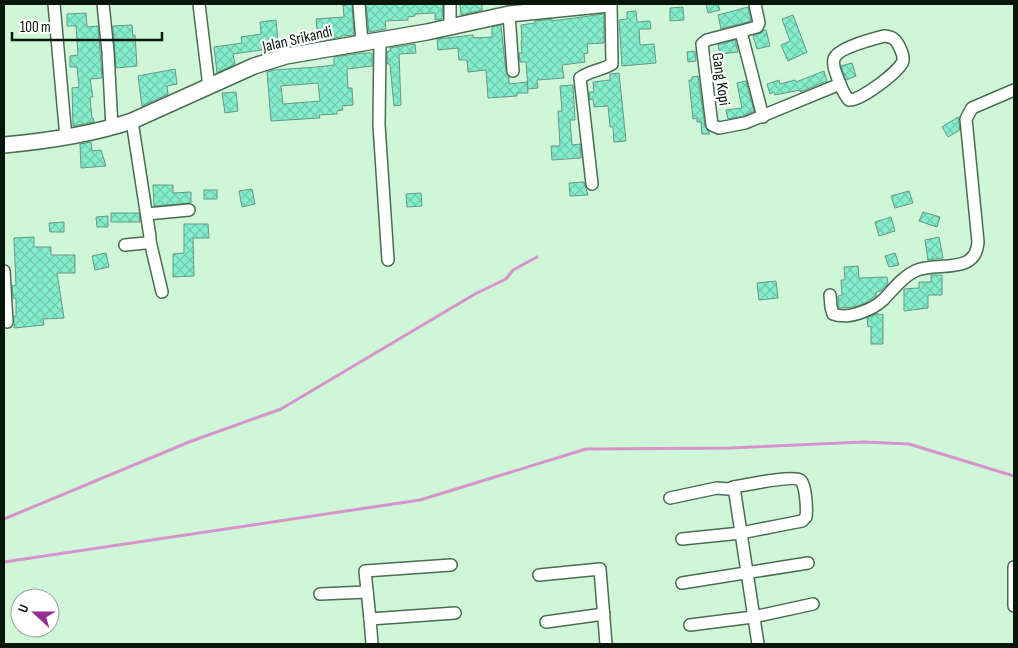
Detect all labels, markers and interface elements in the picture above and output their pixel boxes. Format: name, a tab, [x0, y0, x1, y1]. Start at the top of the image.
scale bar	[12, 10, 162, 42]
text: 100 m	[20, 18, 51, 37]
street label: Jalan Srikandi	[260, 22, 334, 57]
street label: Gang Kopi	[707, 52, 734, 107]
north arrow	[10, 588, 60, 638]
text: U	[14, 602, 33, 615]

